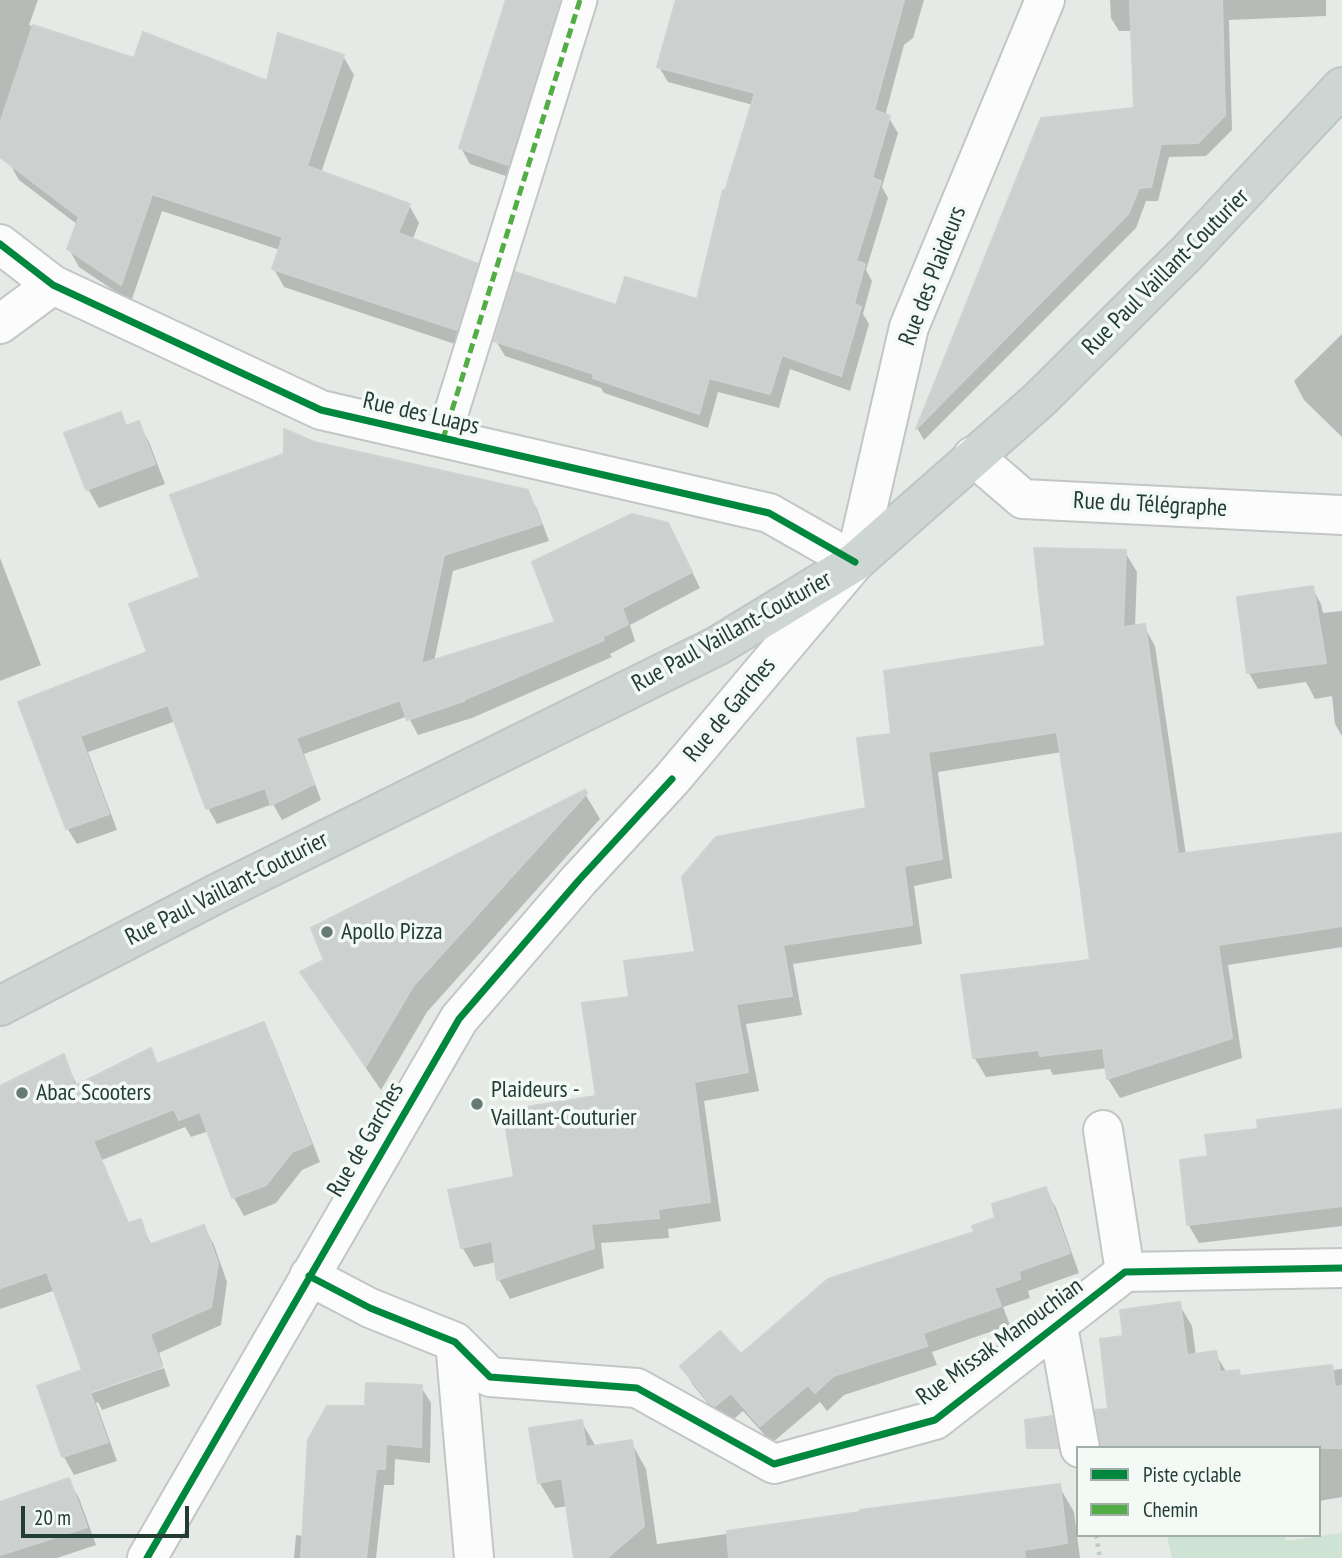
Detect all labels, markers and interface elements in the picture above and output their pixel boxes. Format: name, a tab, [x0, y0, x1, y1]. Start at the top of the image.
street label: Rue Paul Vaillant-Couturier	[1077, 183, 1255, 361]
street label: Rue des Plaideurs	[893, 202, 973, 350]
street label: Rue des Luaps	[360, 387, 482, 441]
street label: Rue du Télégraphe	[1072, 487, 1228, 523]
street label: Rue Paul Vaillant-Couturier	[627, 565, 837, 699]
street label: Rue de Garches	[678, 652, 782, 768]
street label: Rue Paul Vaillant-Couturier	[121, 825, 333, 953]
place label: Apollo Pizza	[341, 918, 443, 946]
marker: Apollo Pizza	[319, 924, 335, 940]
place label: Plaideurs - Vaillant-Couturier	[491, 1076, 637, 1132]
street label: Rue de Garches	[322, 1078, 410, 1202]
place label: Abac Scooters	[36, 1079, 151, 1107]
marker: Abac Scooters	[14, 1085, 30, 1101]
marker: Plaideurs - Vaillant-Couturier	[469, 1096, 485, 1112]
street label: Rue Missak Manouchian	[911, 1272, 1089, 1412]
legend	[1076, 1446, 1321, 1537]
text: Piste cyclable	[1143, 1461, 1241, 1488]
scale bar	[24, 1492, 192, 1536]
text: Chemin	[1143, 1496, 1198, 1523]
text: 20 m	[34, 1504, 71, 1531]

